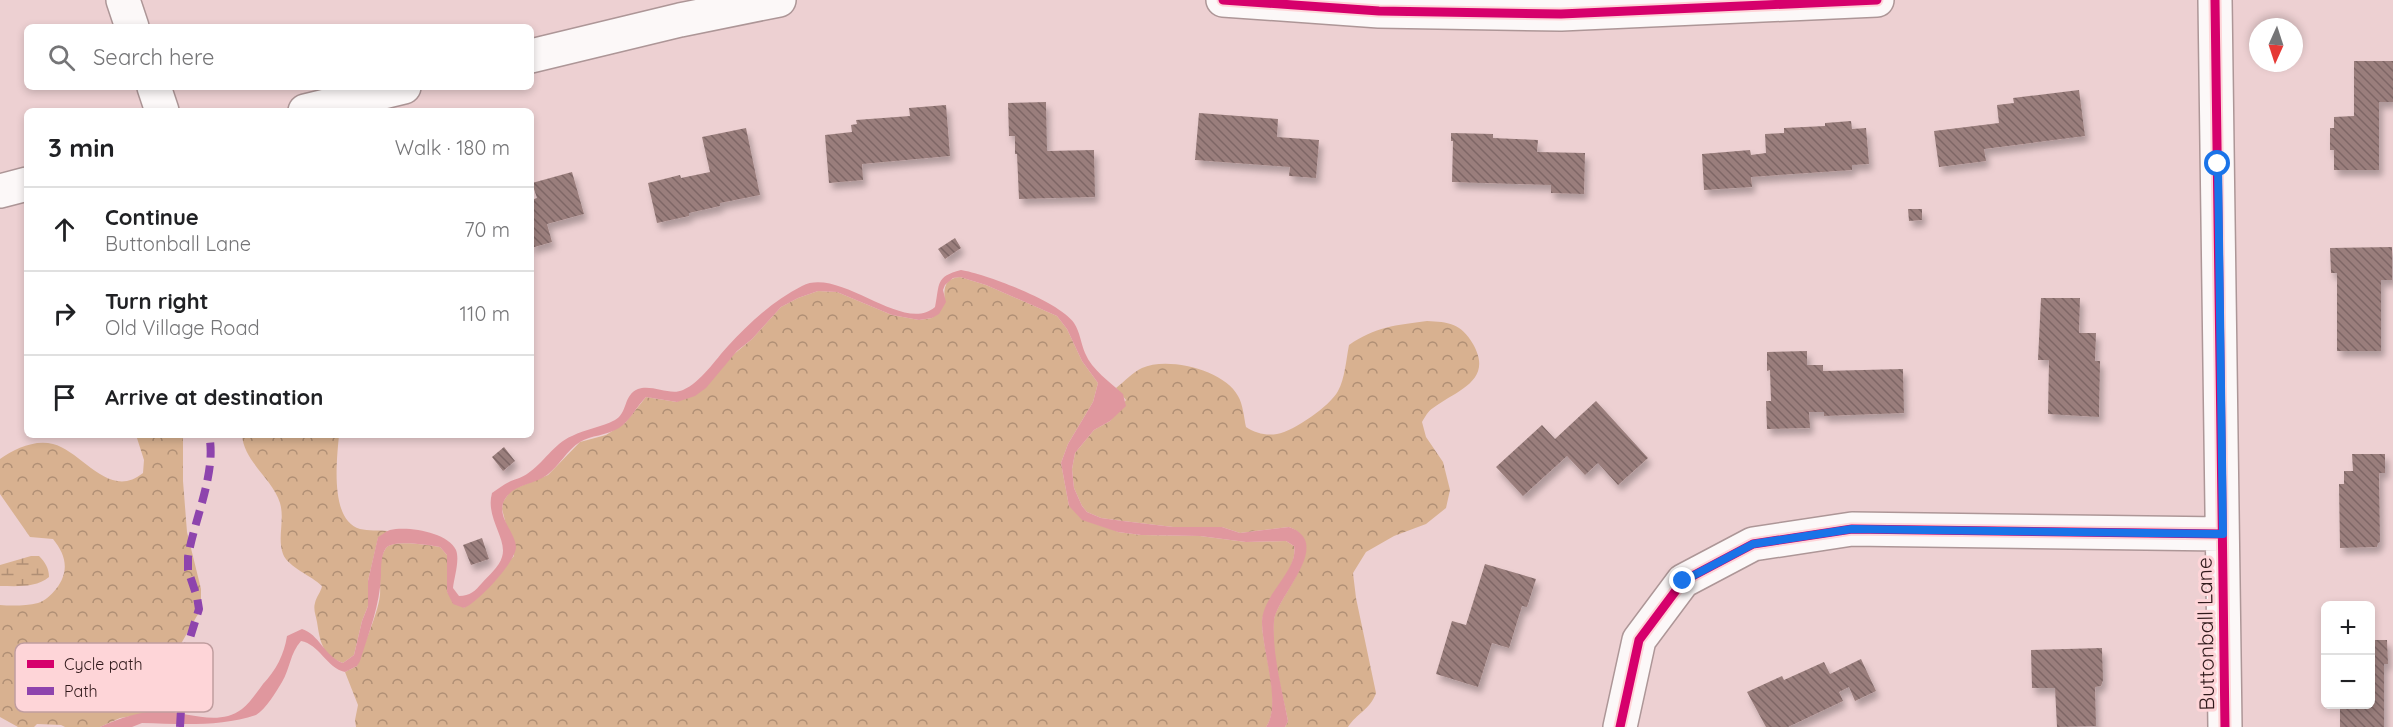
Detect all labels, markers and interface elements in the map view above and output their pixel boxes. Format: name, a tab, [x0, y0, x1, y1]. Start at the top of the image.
north arrow	[2249, 18, 2303, 72]
search box	[24, 24, 534, 90]
icon: search	[45, 41, 78, 74]
text: Search here	[93, 43, 214, 71]
text: 3 min	[48, 131, 115, 164]
text: Walk · 180 m	[395, 135, 510, 160]
route start	[2204, 150, 2230, 176]
text: Continue	[105, 203, 199, 231]
icon: ahead	[48, 213, 81, 246]
text: 70 m	[464, 217, 510, 242]
text: Buttonball Lane	[105, 231, 251, 256]
text: Turn right	[105, 287, 209, 315]
icon: right	[48, 297, 81, 330]
text: 110 m	[460, 301, 510, 326]
text: Old Village Road	[105, 315, 260, 340]
icon: arrive	[48, 381, 81, 414]
text: Arrive at destination	[105, 383, 323, 411]
street label: Buttonball Lane	[2191, 557, 2219, 711]
route end	[1669, 567, 1695, 593]
map controls	[2321, 601, 2375, 709]
button: +	[2321, 601, 2375, 655]
legend	[15, 643, 213, 712]
text: Cycle path	[64, 654, 143, 674]
button: −	[2321, 655, 2375, 709]
text: Path	[64, 681, 98, 701]

